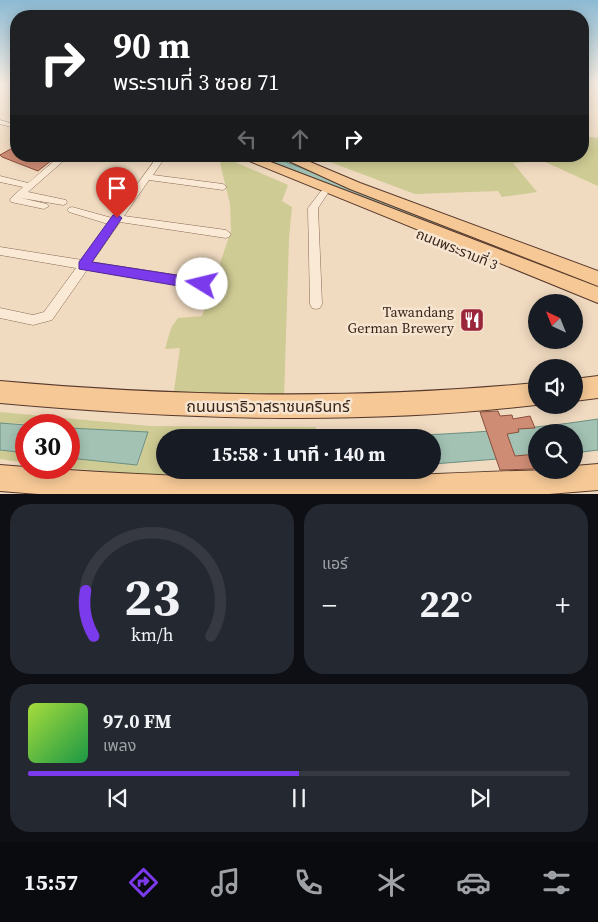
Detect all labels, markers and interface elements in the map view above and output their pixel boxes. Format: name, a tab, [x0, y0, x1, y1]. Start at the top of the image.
text: 90 m	[113, 22, 190, 70]
icon: right	[30, 30, 95, 95]
text: พระรามที่ 3 ซอย 71	[113, 67, 279, 97]
icon: left	[233, 125, 261, 153]
icon: ahead	[286, 125, 314, 153]
icon: right	[339, 125, 367, 153]
pin	[96, 167, 138, 218]
icon: arrive	[103, 174, 131, 202]
street label: ถนนพระรามที่ 3	[413, 223, 501, 275]
position arrow	[175, 257, 227, 309]
north arrow	[528, 294, 582, 349]
map controls	[528, 294, 583, 479]
place label: Tawandang German Brewery	[348, 302, 455, 338]
restaurant icon: Tawandang German Brewery	[459, 307, 485, 333]
button: sound	[528, 359, 583, 414]
street label: ถนนนราธิวาสราชนครินทร์	[186, 395, 351, 417]
speed limit sign: 30	[15, 414, 80, 479]
button: search	[528, 424, 583, 479]
text: 15:58 · 1 นาที · 140 m	[212, 441, 385, 467]
text: แอร์	[322, 552, 348, 574]
text: 23	[124, 561, 180, 632]
text: 22°	[419, 578, 473, 630]
text: −	[322, 586, 337, 624]
text: +	[555, 586, 570, 624]
text: km/h	[131, 622, 174, 647]
text: 97.0 FM	[103, 708, 172, 734]
text: เพลง	[103, 734, 136, 756]
icon: previous	[104, 784, 132, 812]
icon: pause	[285, 784, 313, 812]
icon: next	[466, 784, 494, 812]
icon: directions	[126, 865, 161, 900]
icon: music	[208, 865, 243, 900]
icon: phone	[291, 865, 326, 900]
icon: climate	[374, 865, 409, 900]
icon: car	[456, 865, 491, 900]
icon: filters	[539, 865, 574, 900]
text: 15:57	[24, 867, 78, 897]

